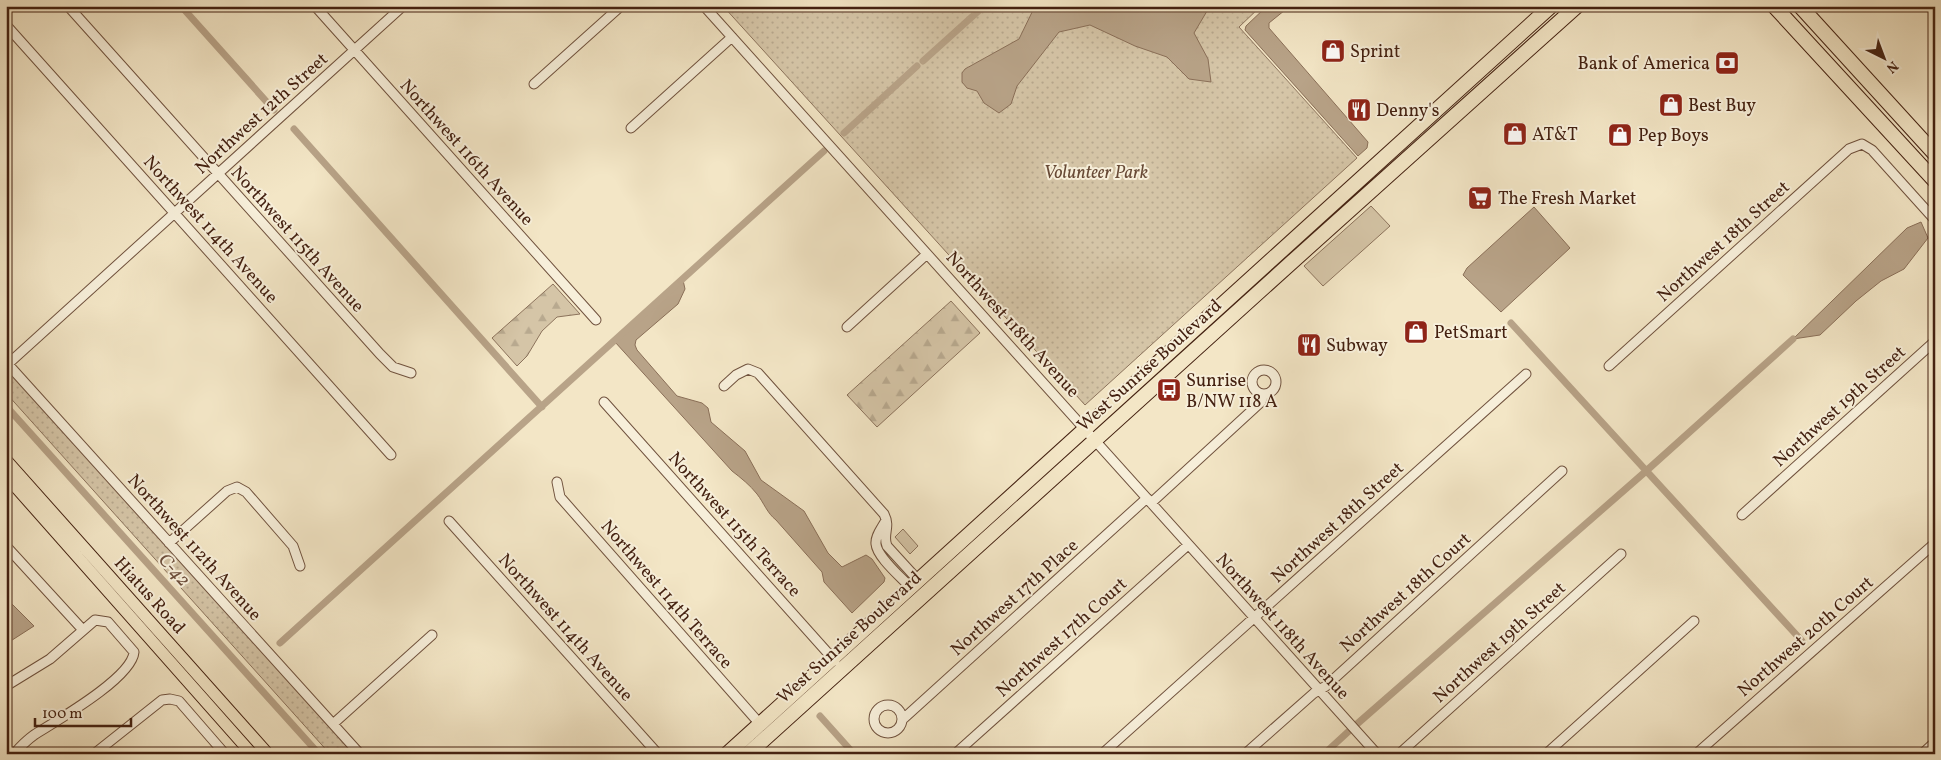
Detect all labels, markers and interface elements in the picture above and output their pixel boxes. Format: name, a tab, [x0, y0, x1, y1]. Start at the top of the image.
north arrow	[1858, 32, 1908, 82]
shop icon: Sprint	[1320, 38, 1346, 64]
place label: Sprint	[1350, 40, 1400, 65]
street label: Northwest 12th Street	[190, 48, 334, 181]
bank icon: Bank of America	[1714, 50, 1740, 76]
place label: Bank of America	[1577, 52, 1710, 77]
text: N	[1882, 56, 1902, 77]
street label: Northwest 116th Avenue	[393, 74, 539, 232]
shop icon: Best Buy	[1658, 92, 1684, 118]
place label: Best Buy	[1688, 94, 1756, 119]
restaurant icon: Denny's	[1346, 97, 1372, 123]
place label: Denny's	[1376, 99, 1439, 124]
shop icon: AT&T	[1502, 121, 1528, 147]
shop icon: Pep Boys	[1607, 122, 1633, 148]
place label: AT&T	[1532, 123, 1578, 148]
place label: Pep Boys	[1638, 124, 1709, 149]
street label: Northwest 114th Avenue	[137, 151, 283, 309]
street label: Northwest 115th Avenue	[224, 161, 369, 319]
park label: Volunteer Park	[1044, 161, 1148, 186]
street label: Northwest 18th Street	[1652, 176, 1796, 309]
supermarket icon: The Fresh Market	[1467, 185, 1493, 211]
place label: The Fresh Market	[1498, 187, 1636, 212]
street label: Northwest 118th Avenue	[939, 246, 1085, 404]
street label: West Sunrise Boulevard	[1072, 294, 1228, 438]
shop icon: PetSmart	[1403, 319, 1429, 345]
place label: PetSmart	[1434, 321, 1508, 346]
restaurant icon: Subway	[1296, 332, 1322, 358]
place label: Subway	[1326, 334, 1388, 359]
street label: Northwest 19th Street	[1768, 341, 1912, 474]
place label: Sunrise B/NW 118 A	[1186, 369, 1278, 415]
bus stop icon: Sunrise B/NW 118 A	[1156, 377, 1182, 403]
street label: Northwest 115th Terrace	[662, 447, 806, 603]
street label: Northwest 18th Street	[1266, 457, 1410, 590]
street label: Northwest 112th Avenue	[121, 469, 267, 627]
street label: Northwest 114th Terrace	[594, 515, 738, 675]
street label: Northwest 18th Court	[1335, 527, 1477, 659]
street label: Northwest 17th Place	[946, 534, 1084, 662]
water label: C-42	[152, 548, 195, 593]
street label: Northwest 118th Avenue	[1209, 548, 1355, 706]
street label: Northwest 114th Avenue	[492, 549, 638, 707]
street label: Hiatus Road	[107, 552, 190, 640]
street label: West Sunrise Boulevard	[772, 566, 928, 710]
street label: Northwest 20th Court	[1733, 571, 1879, 703]
street label: Northwest 17th Court	[991, 572, 1133, 704]
street label: Northwest 19th Street	[1428, 577, 1572, 710]
scale bar	[35, 695, 131, 727]
text: 100 m	[42, 704, 82, 725]

